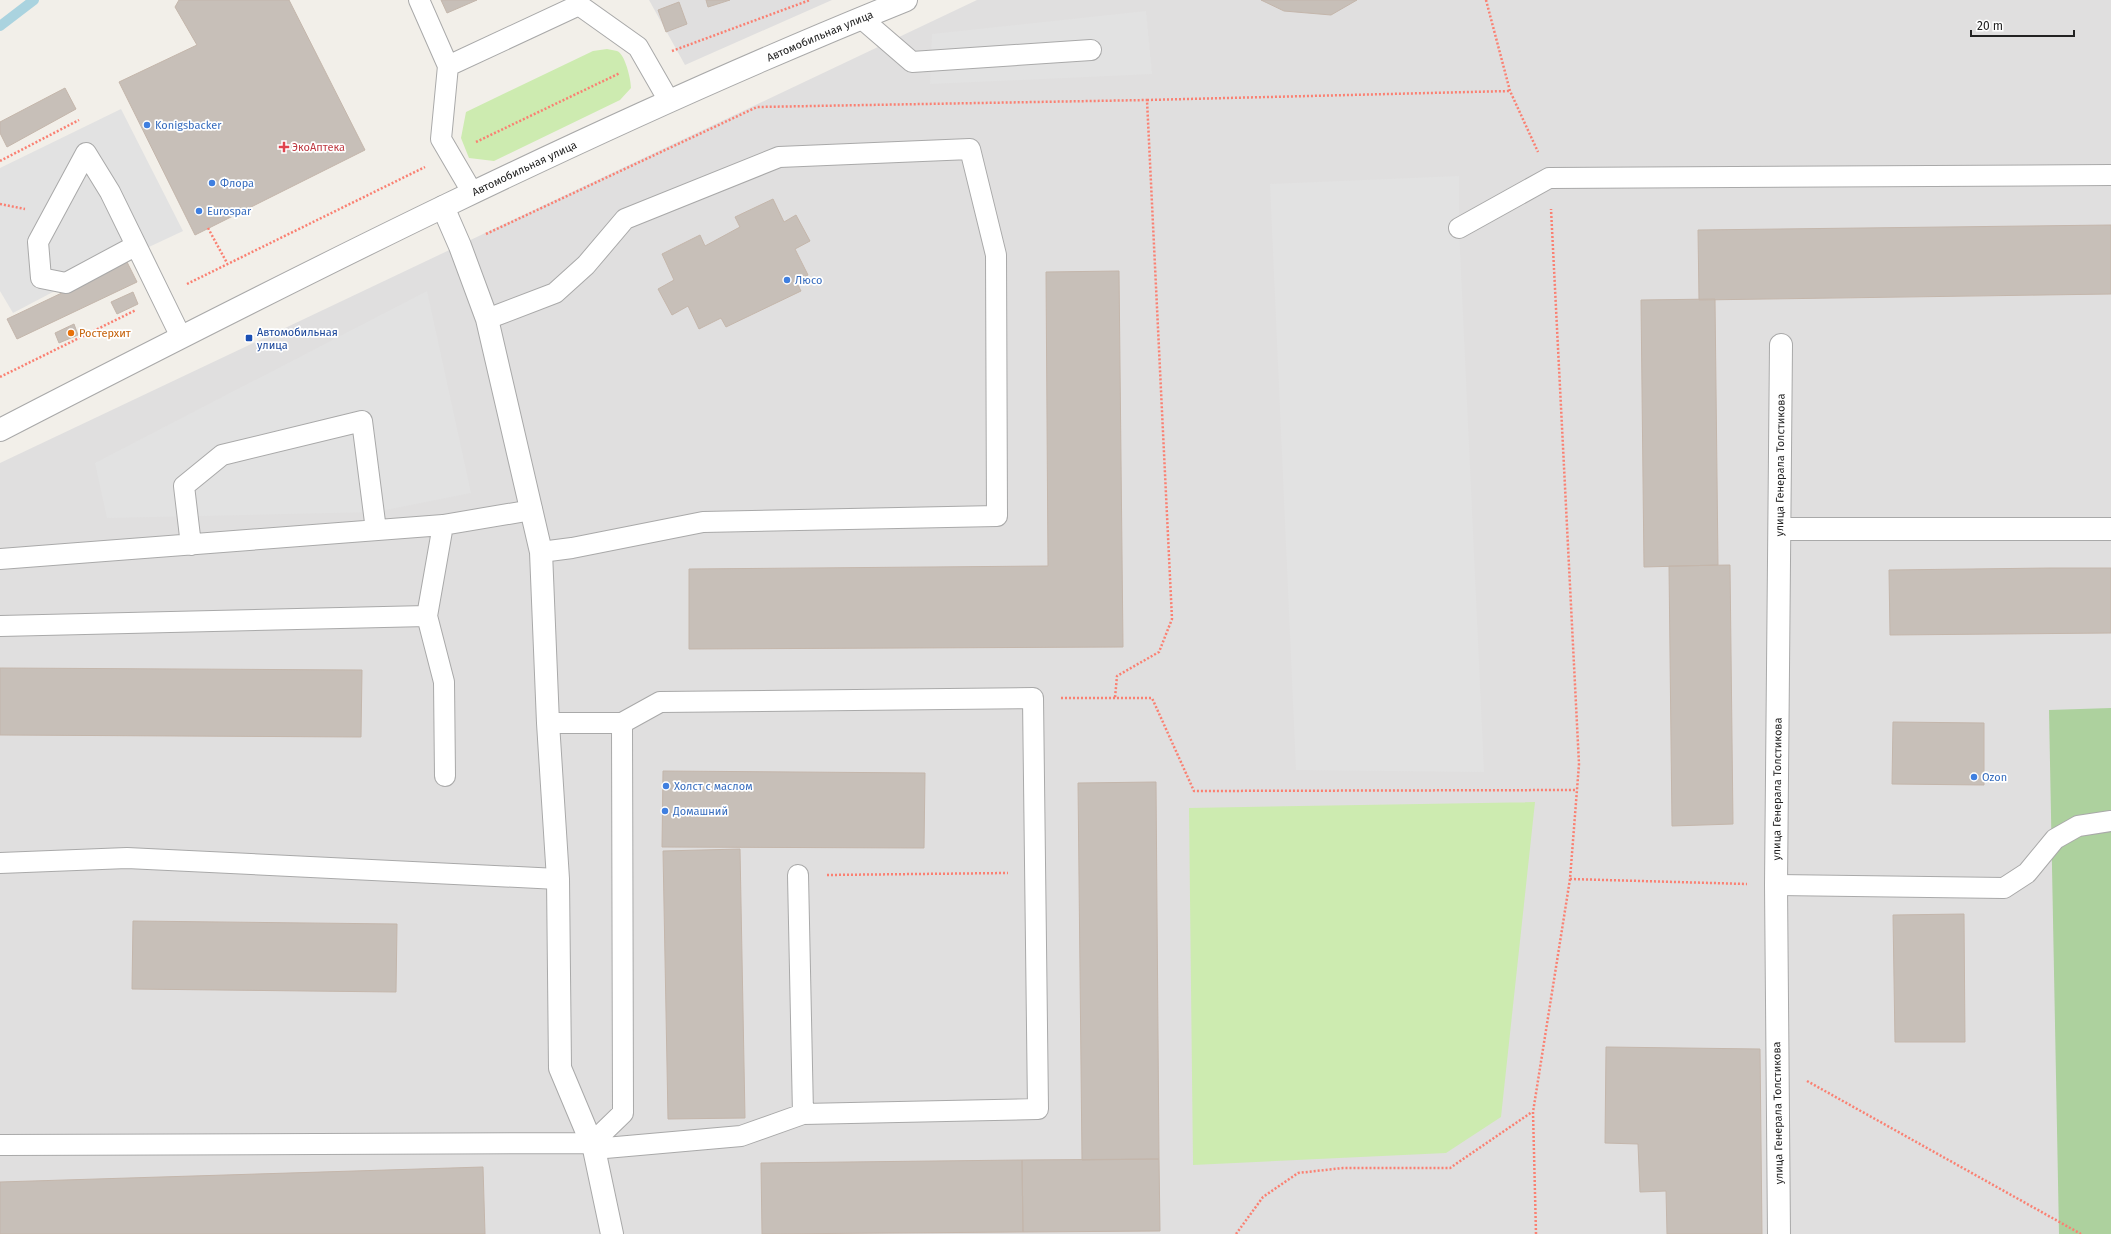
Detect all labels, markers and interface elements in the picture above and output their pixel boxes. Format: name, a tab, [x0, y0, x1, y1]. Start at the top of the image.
street label: Автомобильная улица	[765, 8, 875, 64]
scale bar	[1971, 12, 2074, 38]
text: 20 m	[1977, 19, 2003, 33]
place label: Konigsbacker	[155, 119, 222, 132]
marker: Konigsbacker	[142, 120, 152, 130]
street label: Автомобильная улица	[470, 138, 579, 199]
place label: ЭкоАптека	[292, 141, 345, 154]
marker: ЭкоАптека	[279, 142, 289, 152]
place label: Флора	[220, 177, 254, 190]
marker: Флора	[207, 178, 217, 188]
place label: Eurospar	[207, 205, 252, 218]
marker: Eurospar	[194, 206, 204, 216]
place label: Люсо	[795, 274, 822, 287]
marker: Люсо	[782, 275, 792, 285]
place label: Автомобильная улица	[257, 326, 338, 352]
place label: Ростерхит	[79, 327, 131, 340]
marker: Ростерхит	[66, 328, 76, 338]
marker: Автомобильная улица	[244, 333, 254, 343]
street label: улица Генерала Толстикова	[1773, 393, 1787, 537]
street label: улица Генерала Толстикова	[1770, 717, 1784, 861]
place label: Ozon	[1982, 771, 2007, 784]
marker: Ozon	[1969, 772, 1979, 782]
place label: Холст с маслом	[674, 780, 753, 793]
marker: Холст с маслом	[661, 781, 671, 791]
place label: Домашний	[672, 805, 728, 818]
marker: Домашний	[660, 806, 670, 816]
street label: улица Генерала Толстикова	[1770, 1041, 1786, 1185]

